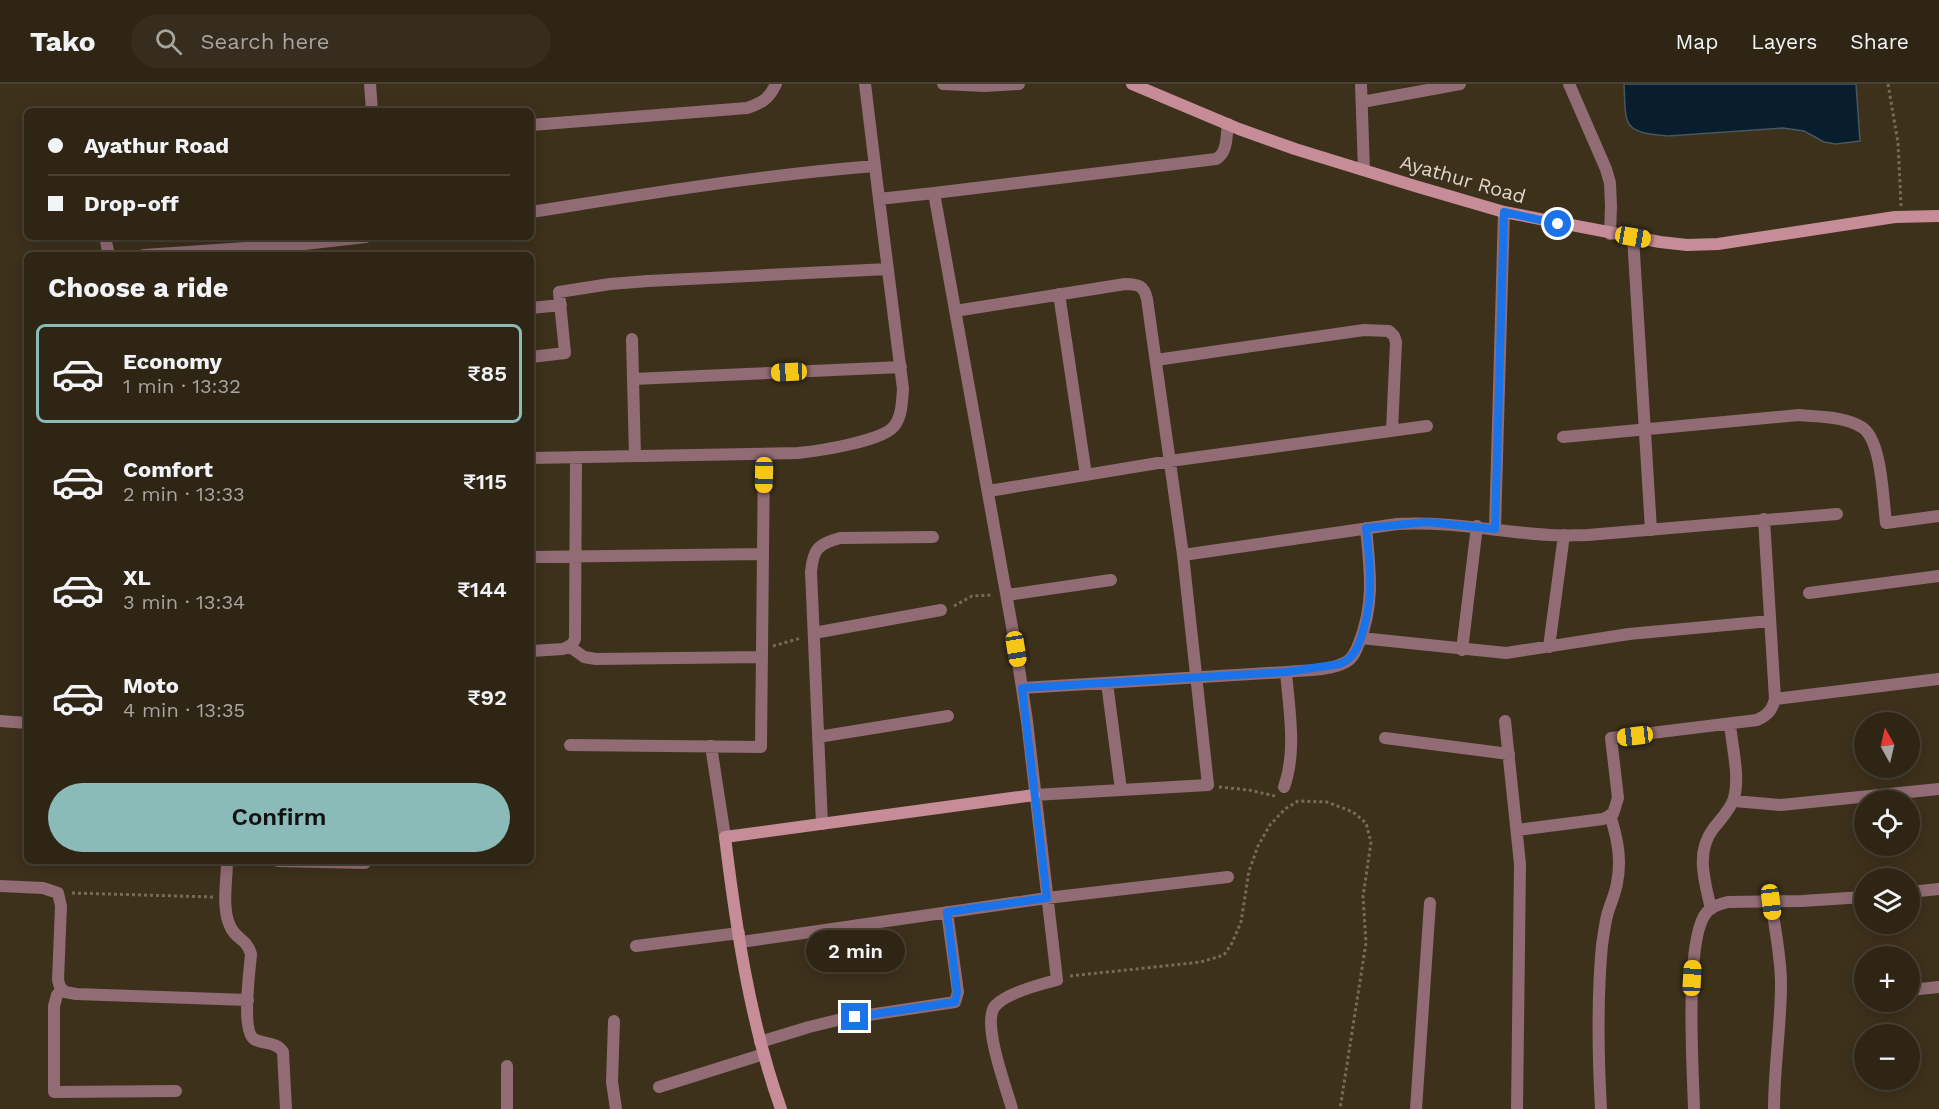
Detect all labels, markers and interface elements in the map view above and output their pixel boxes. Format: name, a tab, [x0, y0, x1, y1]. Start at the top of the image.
search box	[131, 14, 551, 68]
text: Tako	[30, 25, 95, 58]
icon: search	[152, 25, 185, 58]
text: Search here	[200, 29, 329, 54]
text: Map	[1675, 29, 1718, 54]
text: Layers	[1751, 29, 1817, 54]
text: Share	[1850, 29, 1909, 54]
text: Ayathur Road	[84, 133, 229, 158]
street label: Ayathur Road	[1397, 150, 1529, 208]
text: Drop-off	[84, 191, 179, 216]
route start	[1544, 210, 1571, 237]
car	[1614, 225, 1652, 249]
text: Choose a ride	[48, 272, 228, 304]
icon: car	[51, 347, 105, 401]
text: Economy	[123, 349, 222, 374]
text: ₹85	[468, 361, 507, 386]
car	[771, 362, 807, 382]
text: 1 min · 13:32	[123, 374, 241, 398]
icon: car	[51, 455, 105, 509]
text: Comfort	[123, 457, 213, 482]
car	[755, 457, 773, 493]
text: ₹115	[463, 469, 507, 494]
text: 2 min · 13:33	[123, 482, 245, 506]
icon: car	[51, 563, 105, 617]
text: XL	[123, 565, 151, 590]
text: ₹144	[457, 577, 507, 602]
text: 3 min · 13:34	[123, 590, 245, 614]
car	[1004, 630, 1028, 668]
icon: car	[51, 671, 105, 725]
text: Moto	[123, 673, 179, 698]
text: ₹92	[468, 685, 507, 710]
text: 4 min · 13:35	[123, 698, 245, 722]
north arrow	[1854, 712, 1920, 778]
map controls	[1854, 712, 1920, 1090]
car	[1616, 725, 1654, 747]
button: Confirm	[48, 783, 510, 852]
button: locate	[1854, 790, 1920, 856]
button: layers	[1854, 868, 1920, 934]
car	[1760, 883, 1782, 921]
callout: 2 min	[806, 930, 904, 972]
text: 2 min	[828, 939, 883, 963]
button: +	[1854, 946, 1920, 1012]
car	[1682, 960, 1702, 996]
route end	[841, 1003, 868, 1030]
button: −	[1854, 1024, 1920, 1090]

